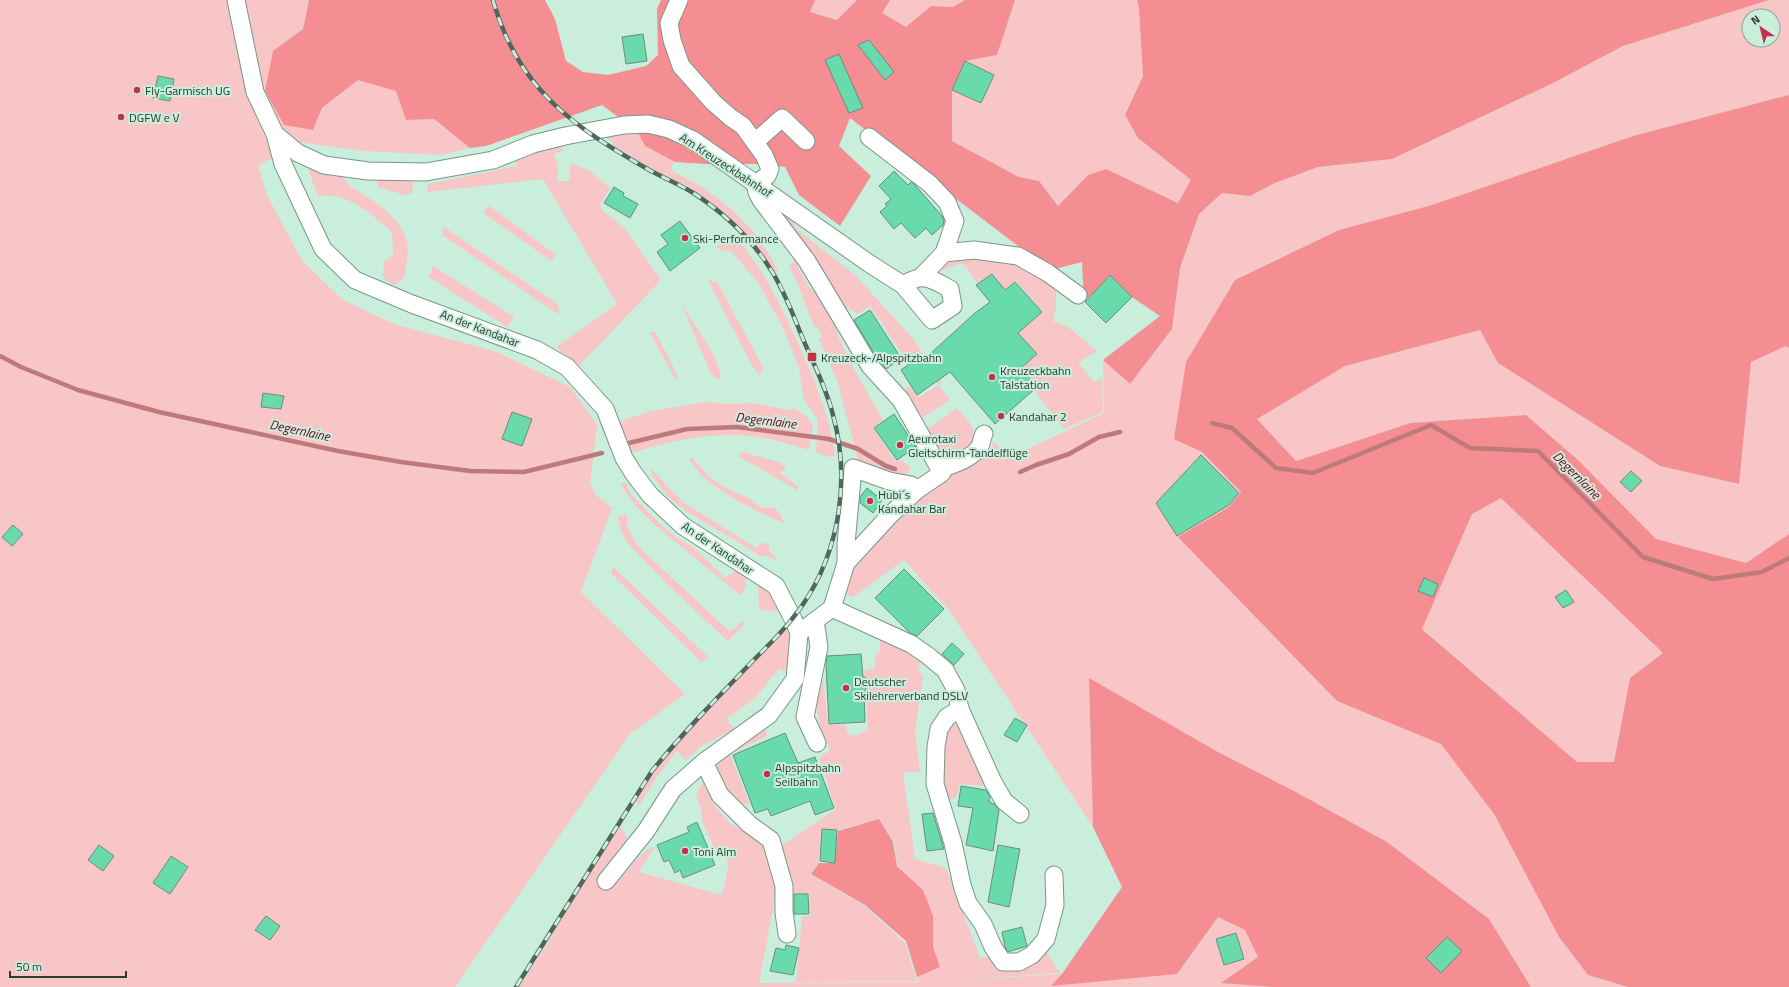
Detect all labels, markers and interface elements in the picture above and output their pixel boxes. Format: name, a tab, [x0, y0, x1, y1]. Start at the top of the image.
north arrow	[1741, 8, 1781, 48]
text: N	[1748, 11, 1763, 29]
place label: Fly-Garmisch UG	[145, 81, 230, 100]
marker: Fly-Garmisch UG	[132, 85, 142, 95]
place label: DGFW e V	[129, 108, 179, 127]
marker: DGFW e V	[116, 112, 126, 122]
street label: Am Kreuzeckbahnhof	[676, 128, 776, 202]
place label: Ski-Performance	[693, 229, 778, 248]
marker: Ski-Performance	[680, 233, 690, 243]
street label: An der Kandahar	[438, 304, 522, 352]
place label: Kreuzeck-/Alpspitzbahn	[821, 348, 942, 367]
marker: Kreuzeck-/Alpspitzbahn	[806, 351, 818, 363]
place label: Kreuzeckbahn Talstation	[1000, 361, 1071, 394]
marker: Kreuzeckbahn Talstation	[987, 372, 997, 382]
water label: Degernlaine	[734, 406, 798, 434]
place label: Kandahar 2	[1009, 407, 1067, 426]
marker: Kandahar 2	[996, 411, 1006, 421]
water label: Degernlaine	[268, 414, 333, 446]
place label: Aeurotaxi Gleitschirm-Tandelflüge	[908, 429, 1028, 462]
marker: Aeurotaxi Gleitschirm-Tandelflüge	[895, 440, 905, 450]
water label: Degernlaine	[1548, 446, 1606, 504]
place label: Hubi´s Kandahar Bar	[878, 485, 946, 518]
marker: Hubi´s Kandahar Bar	[865, 496, 875, 506]
street label: An der Kandahar	[678, 517, 758, 579]
place label: Deutscher Skilehrerverband DSLV	[854, 672, 968, 705]
marker: Deutscher Skilehrerverband DSLV	[841, 683, 851, 693]
place label: Alpspitzbahn Seilbahn	[775, 758, 841, 791]
marker: Alpspitzbahn Seilbahn	[762, 769, 772, 779]
place label: Toni Alm	[693, 842, 736, 861]
marker: Toni Alm	[680, 846, 690, 856]
scale bar	[10, 953, 126, 979]
text: 50 m	[16, 957, 42, 976]

